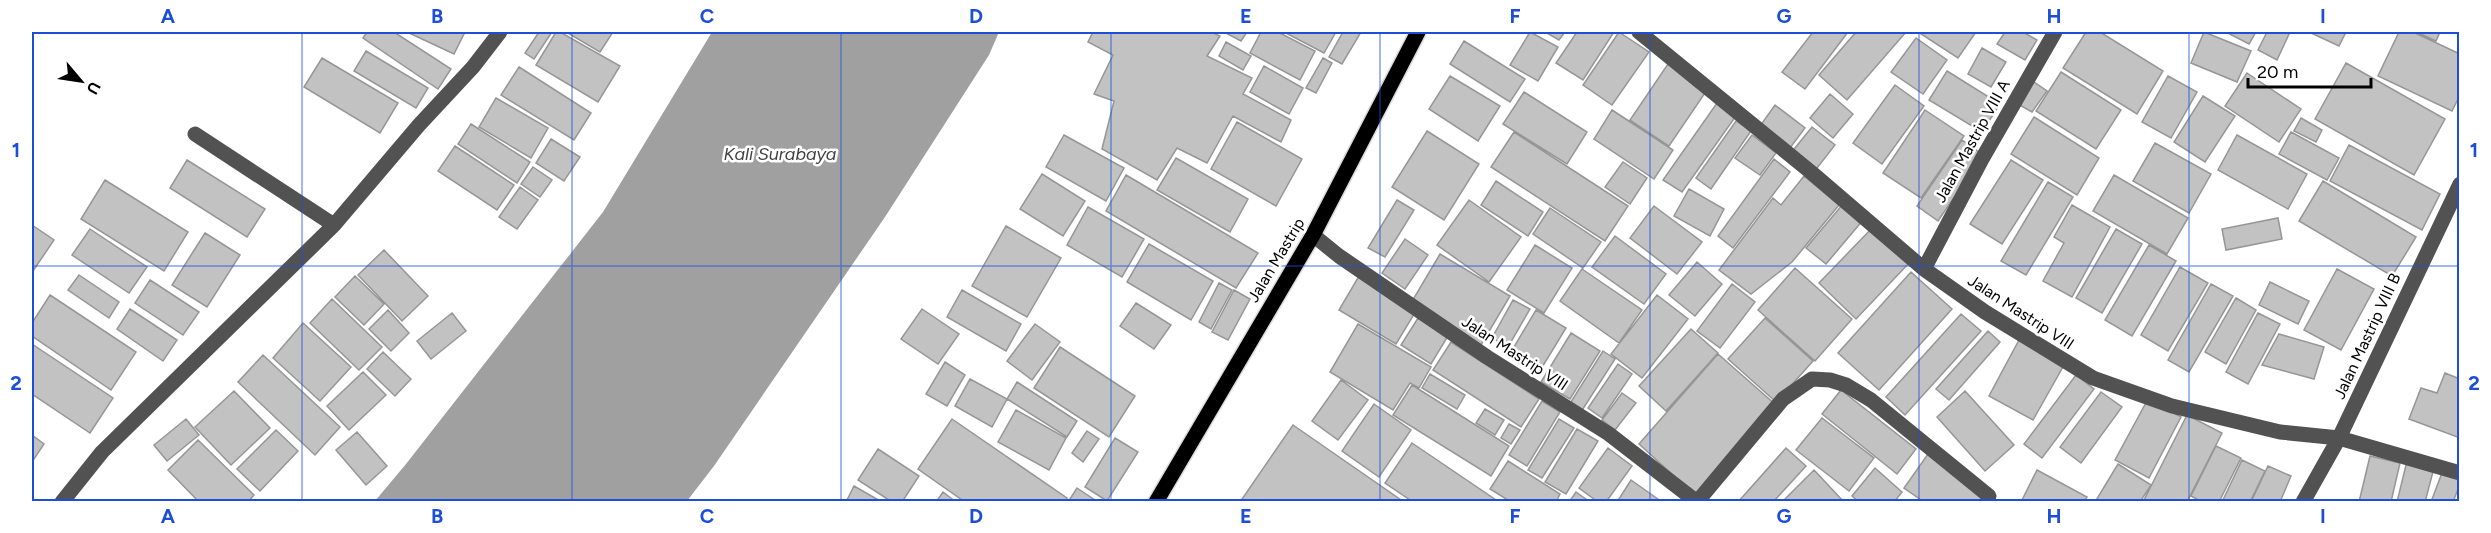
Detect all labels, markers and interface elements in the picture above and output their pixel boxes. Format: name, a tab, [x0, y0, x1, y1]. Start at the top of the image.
text: A	[161, 4, 176, 28]
text: B	[431, 4, 443, 28]
text: C	[700, 4, 714, 28]
text: D	[969, 4, 983, 28]
text: E	[1240, 4, 1252, 28]
text: F	[1509, 4, 1521, 28]
text: G	[1777, 4, 1792, 28]
text: H	[2047, 4, 2062, 28]
text: I	[2320, 4, 2326, 28]
north arrow	[51, 51, 111, 111]
scale bar	[2248, 51, 2371, 89]
text: 20 m	[2257, 61, 2298, 83]
street label: Jalan Mastrip VIII A	[1930, 76, 2014, 206]
text: U	[83, 78, 105, 98]
text: 1	[12, 138, 20, 162]
text: 1	[2470, 138, 2478, 162]
water label: Kali Surabaya	[724, 143, 837, 165]
street label: Jalan Mastrip	[1243, 214, 1309, 306]
street label: Jalan Mastrip VIII B	[2330, 270, 2405, 402]
street label: Jalan Mastrip VIII	[1964, 271, 2078, 353]
street label: Jalan Mastrip VIII	[1458, 312, 1572, 394]
text: 2	[10, 371, 22, 395]
text: 2	[2468, 371, 2480, 395]
text: A	[161, 504, 176, 528]
text: B	[431, 504, 443, 528]
text: C	[700, 504, 714, 528]
text: D	[969, 504, 983, 528]
text: E	[1240, 504, 1252, 528]
text: F	[1509, 504, 1521, 528]
text: G	[1777, 504, 1792, 528]
text: H	[2047, 504, 2062, 528]
text: I	[2320, 504, 2326, 528]

